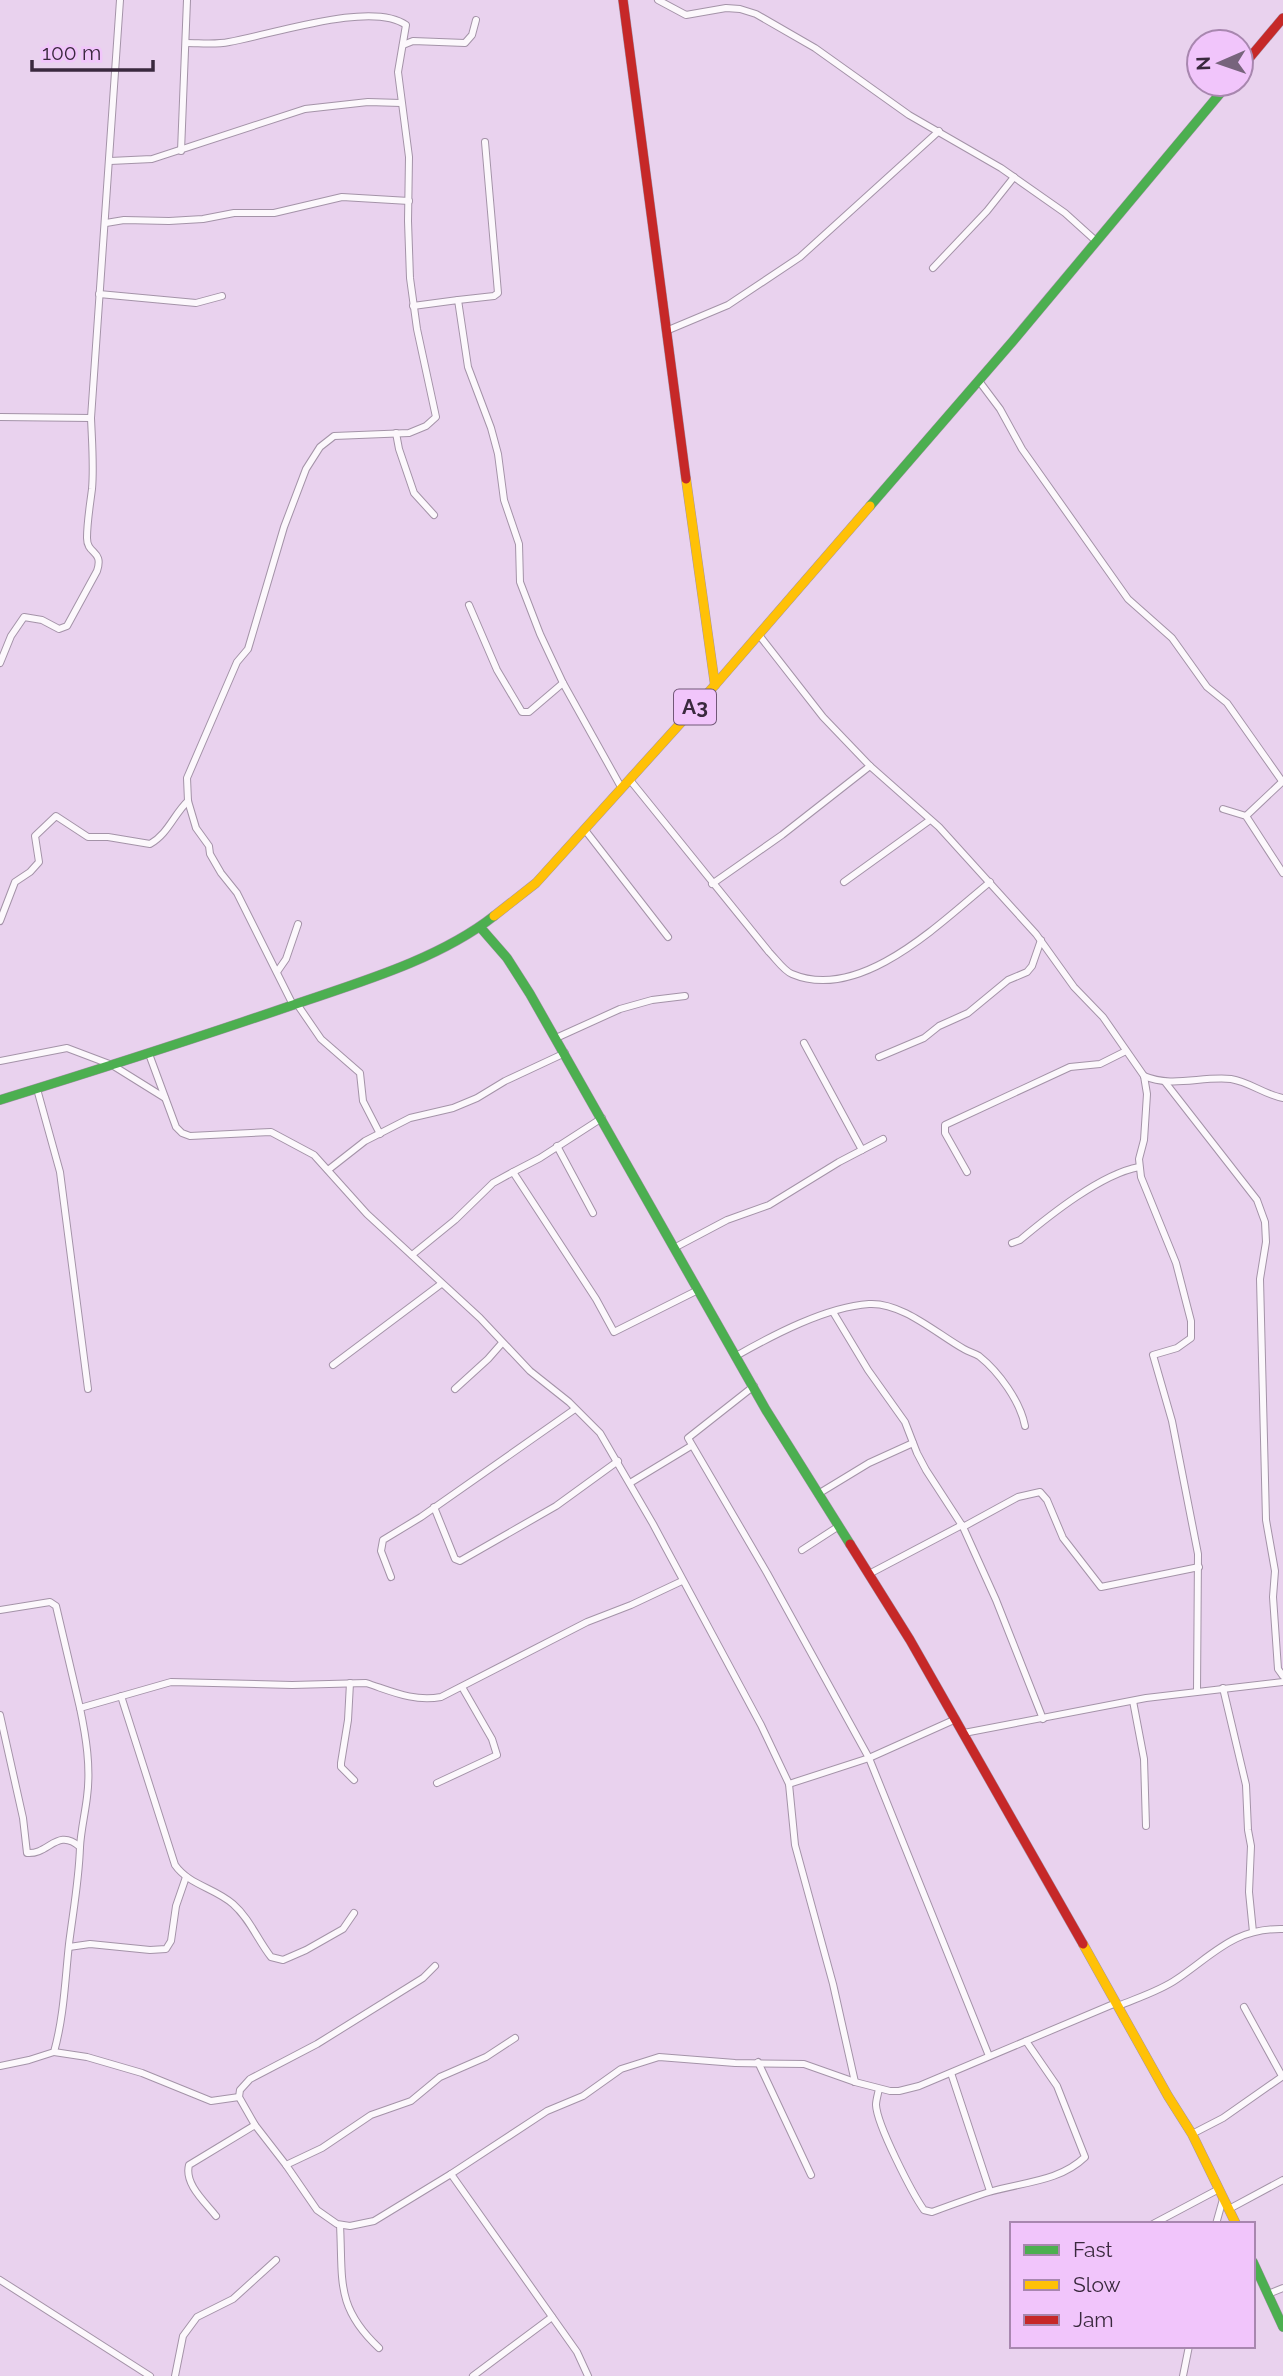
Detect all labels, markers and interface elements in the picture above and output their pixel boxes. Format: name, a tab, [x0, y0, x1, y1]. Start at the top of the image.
scale bar	[32, 28, 152, 72]
north arrow	[1185, 28, 1255, 98]
text: 100 m	[42, 40, 101, 65]
text: N	[1192, 56, 1214, 71]
road number: A3	[674, 690, 716, 724]
legend	[1010, 2222, 1255, 2348]
text: Fast	[1073, 2237, 1113, 2262]
text: Slow	[1073, 2272, 1121, 2297]
text: Jam	[1073, 2307, 1114, 2332]

